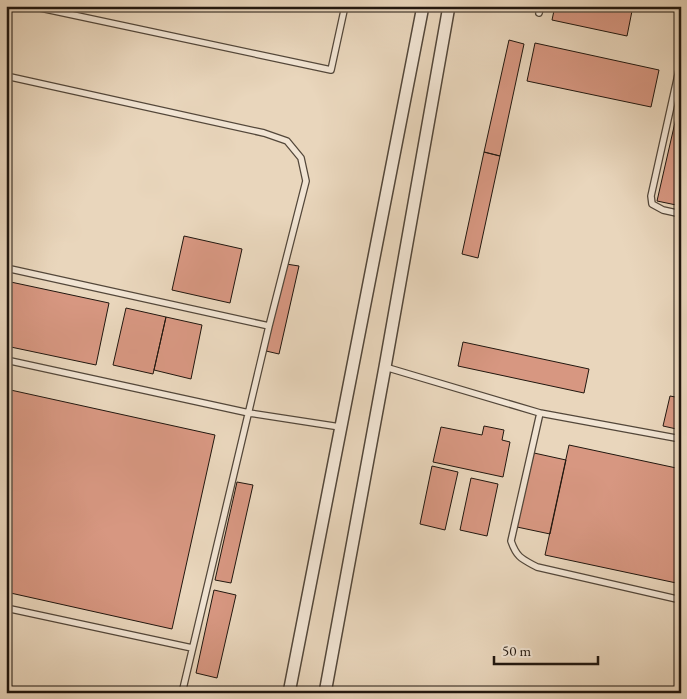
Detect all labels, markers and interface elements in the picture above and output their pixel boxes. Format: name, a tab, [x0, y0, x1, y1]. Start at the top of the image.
scale bar	[494, 634, 598, 666]
text: 50 m	[502, 641, 531, 660]

